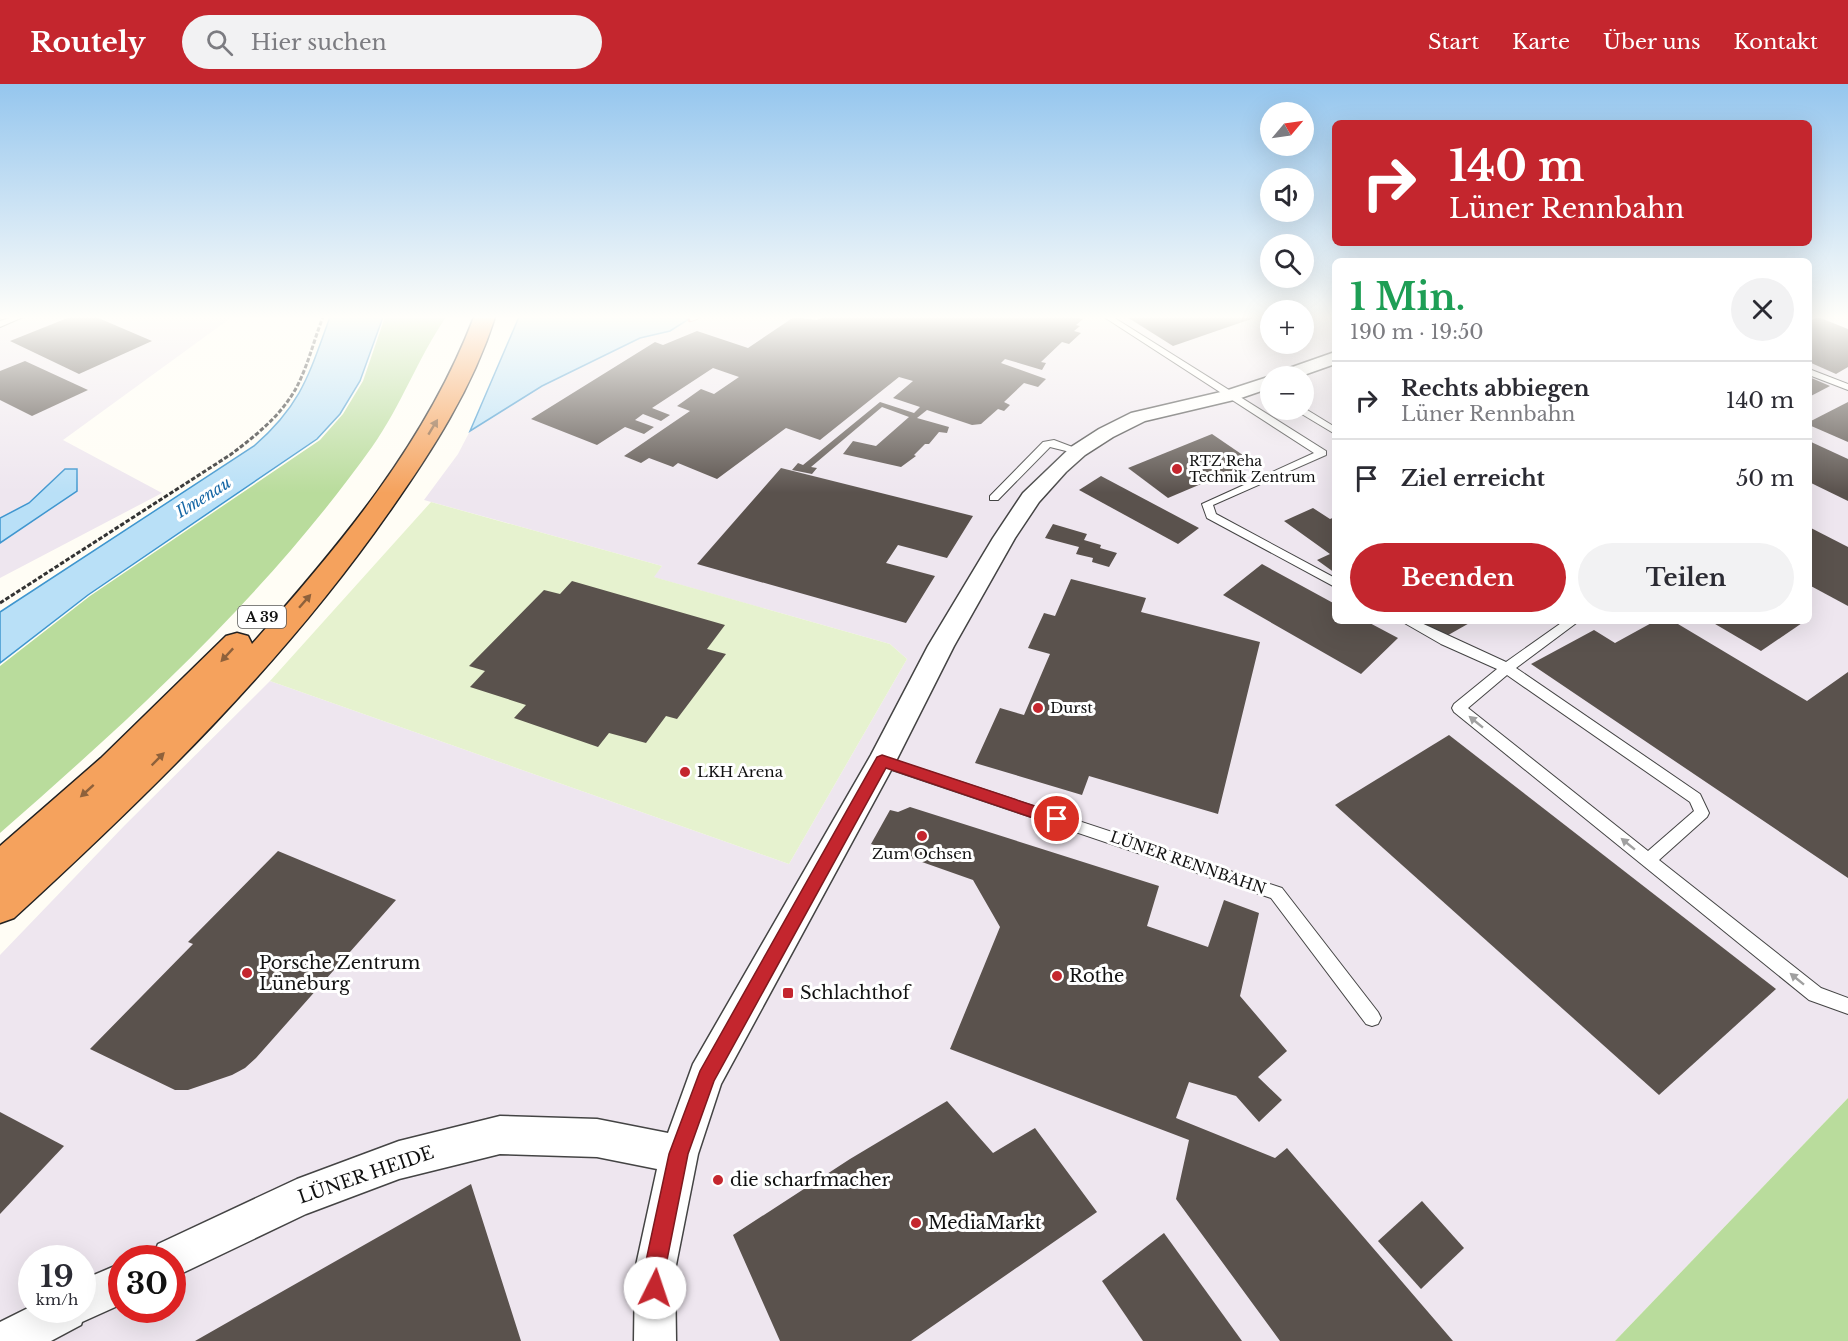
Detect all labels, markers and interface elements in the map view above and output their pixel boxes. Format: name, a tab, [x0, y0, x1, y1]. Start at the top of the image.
search box	[182, 15, 602, 69]
text: Routely	[30, 25, 146, 60]
icon: search	[203, 26, 236, 59]
text: Hier suchen	[251, 29, 387, 56]
text: Start	[1428, 29, 1479, 55]
text: Karte	[1512, 29, 1570, 55]
text: Über uns	[1603, 29, 1701, 55]
text: Kontakt	[1734, 29, 1818, 55]
north arrow	[1260, 102, 1314, 156]
map controls	[1260, 102, 1314, 420]
text: 140 m	[1449, 140, 1585, 192]
icon: right	[1350, 144, 1428, 222]
button: sound	[1260, 168, 1314, 222]
text: Lüner Rennbahn	[1449, 192, 1684, 225]
button: search	[1260, 234, 1314, 288]
text: 1 Min.	[1350, 275, 1465, 320]
button: close	[1731, 278, 1794, 341]
button: +	[1260, 300, 1314, 354]
text: 190 m · 19:50	[1350, 320, 1484, 344]
button: −	[1260, 366, 1314, 420]
text: Rechts abbiegen	[1401, 375, 1590, 402]
icon: right	[1350, 384, 1383, 417]
text: 140 m	[1726, 387, 1794, 414]
text: Lüner Rennbahn	[1401, 402, 1575, 426]
one-way arrow	[428, 418, 438, 435]
place label: RTZ Reha Technik Zentrum	[1189, 452, 1316, 486]
marker: RTZ Reha Technik Zentrum	[1170, 462, 1184, 476]
icon: arrive	[1350, 462, 1383, 495]
text: Ziel erreicht	[1401, 465, 1545, 492]
text: 50 m	[1736, 465, 1794, 492]
water label: Ilmenau	[171, 472, 234, 522]
button: Beenden	[1350, 543, 1566, 612]
button: Teilen	[1578, 543, 1794, 612]
one-way arrow	[298, 594, 311, 609]
road number: A 39	[238, 606, 286, 628]
one-way arrow	[221, 647, 234, 662]
place label: Durst	[1050, 698, 1093, 717]
marker: Durst	[1031, 701, 1045, 715]
one-way arrow	[1469, 716, 1484, 728]
one-way arrow	[150, 753, 164, 767]
place label: LKH Arena	[697, 762, 784, 781]
marker: LKH Arena	[678, 765, 692, 779]
one-way arrow	[80, 784, 95, 798]
pin	[1031, 793, 1082, 844]
icon: arrive	[1040, 802, 1073, 835]
street label: LÜNER RENNBAHN	[1108, 827, 1269, 898]
marker: Zum Ochsen	[915, 829, 929, 843]
one-way arrow	[1621, 838, 1636, 851]
place label: Zum Ochsen	[872, 844, 972, 863]
place label: Porsche Zentrum Lüneburg	[259, 952, 420, 995]
place label: Rothe	[1069, 965, 1124, 987]
marker: Porsche Zentrum Lüneburg	[240, 966, 254, 980]
marker: Rothe	[1050, 969, 1064, 983]
one-way arrow	[1789, 974, 1804, 986]
place label: Schlachthof	[800, 982, 912, 1004]
marker: Schlachthof	[781, 986, 795, 1000]
street label: LÜNER HEIDE	[295, 1140, 437, 1209]
place label: die scharfmacher	[730, 1169, 891, 1191]
marker: die scharfmacher	[711, 1173, 725, 1187]
place label: MediaMarkt	[928, 1212, 1042, 1234]
marker: MediaMarkt	[909, 1216, 923, 1230]
speed limit sign: 30	[108, 1245, 186, 1323]
position arrow	[623, 1256, 687, 1320]
text: 19	[40, 1258, 74, 1295]
text: km/h	[36, 1290, 78, 1309]

